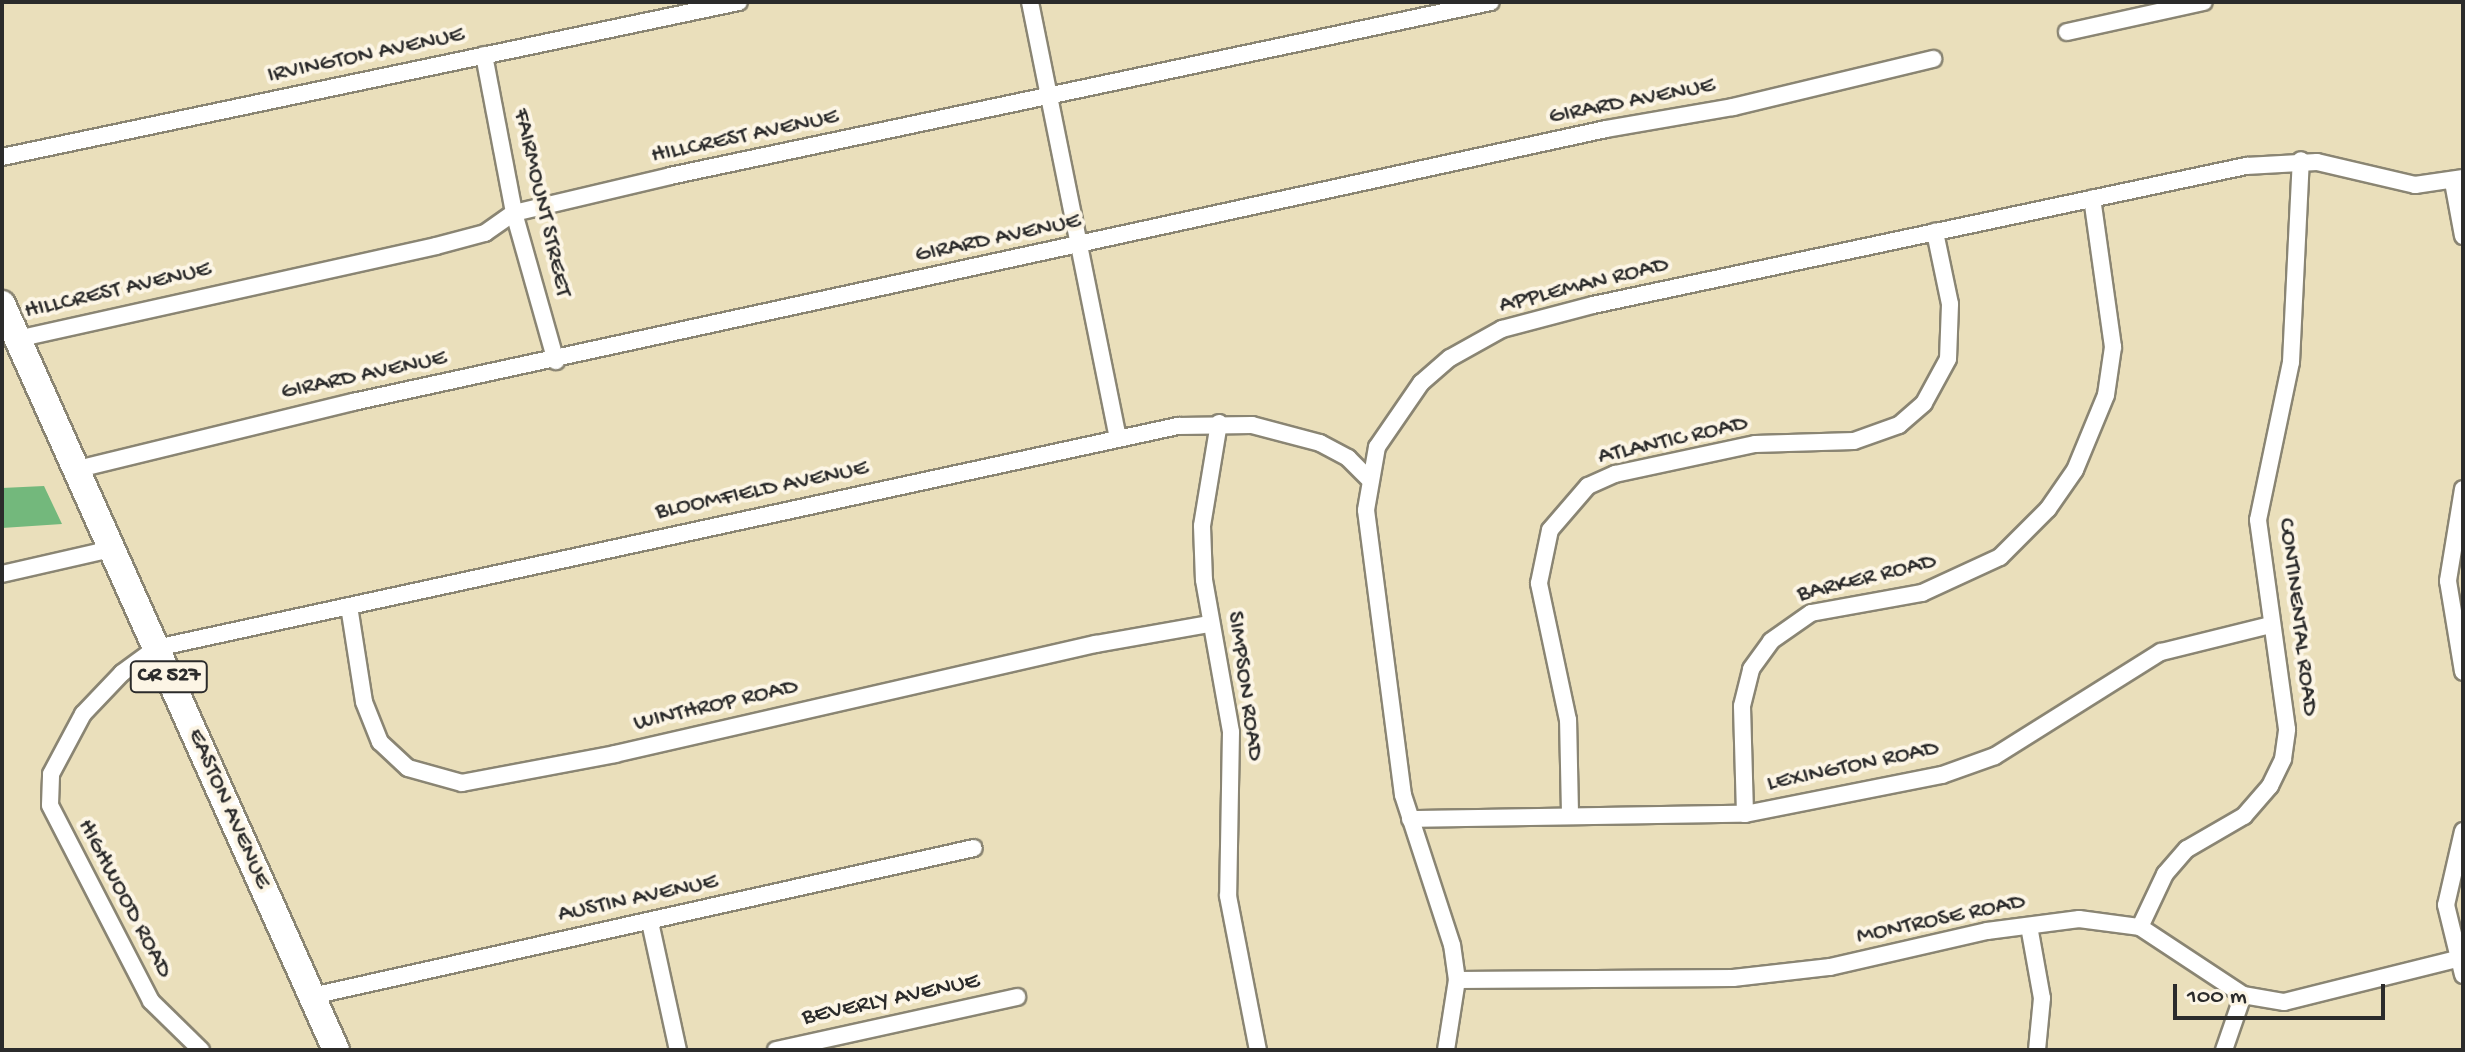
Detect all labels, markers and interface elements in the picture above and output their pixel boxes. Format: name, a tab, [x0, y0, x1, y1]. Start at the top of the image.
street label: IRVINGTON AVENUE	[265, 21, 467, 91]
street label: GIRARD AVENUE	[1547, 72, 1717, 132]
street label: HILLCREST AVENUE	[649, 103, 841, 171]
street label: FAIRMOUNT STREET	[505, 106, 577, 300]
street label: GIRARD AVENUE	[913, 207, 1083, 271]
street label: APPLEMAN ROAD	[1496, 251, 1672, 321]
street label: HILLCREST AVENUE	[22, 256, 214, 326]
street label: GIRARD AVENUE	[279, 344, 449, 408]
street label: ATLANTIC ROAD	[1595, 410, 1751, 472]
street label: BLOOMFIELD AVENUE	[653, 454, 871, 528]
street label: CONTINENTAL ROAD	[2271, 516, 2323, 718]
street label: BARKER ROAD	[1795, 548, 1939, 610]
street label: SIMPSON ROAD	[1219, 609, 1269, 763]
road number: CR 527	[129, 659, 209, 695]
street label: WINTHROP ROAD	[631, 673, 801, 739]
street label: EASTON AVENUE	[180, 724, 276, 894]
street label: LEXINGTON ROAD	[1764, 735, 1942, 799]
street label: HIGHWOOD ROAD	[70, 815, 178, 983]
street label: AUSTIN AVENUE	[556, 868, 720, 930]
street label: MONTROSE ROAD	[1854, 888, 2028, 952]
street label: BEVERLY AVENUE	[800, 967, 982, 1033]
scale bar	[2177, 968, 2389, 1018]
text: 100 m	[2187, 983, 2247, 1012]

